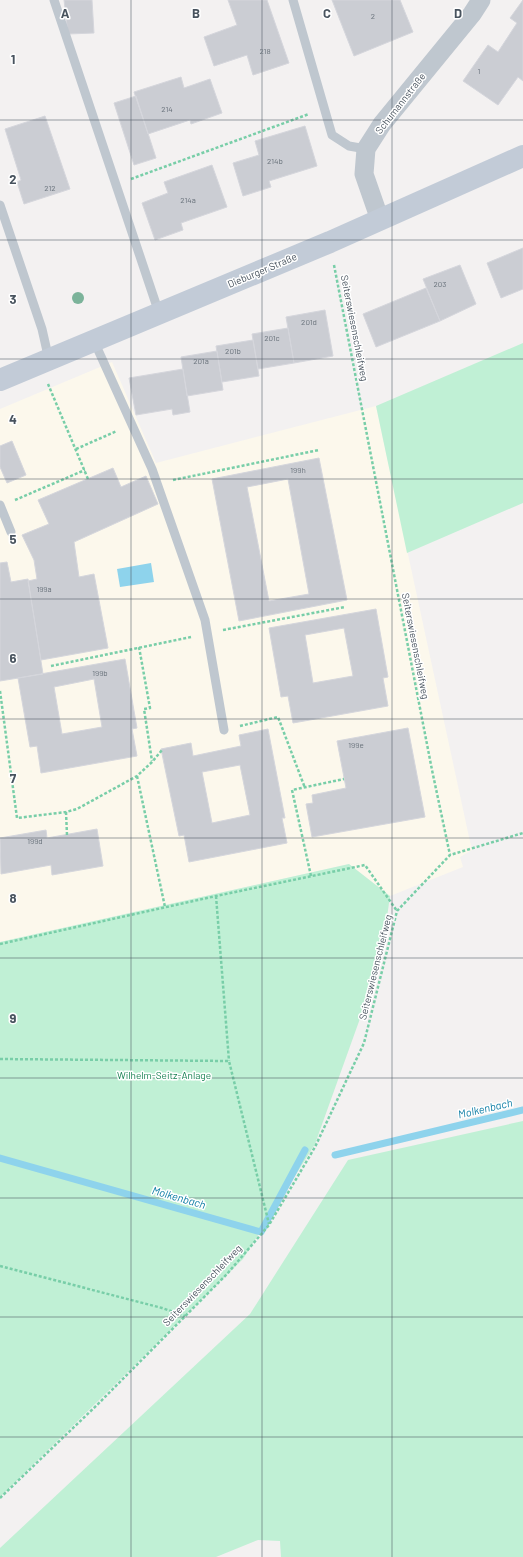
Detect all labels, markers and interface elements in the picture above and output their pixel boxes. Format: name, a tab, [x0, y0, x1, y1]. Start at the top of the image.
text: A	[61, 5, 70, 21]
text: B	[192, 5, 200, 21]
text: C	[323, 5, 331, 21]
text: D	[454, 5, 462, 21]
house number: 2	[371, 11, 375, 21]
house number: 218	[259, 46, 271, 56]
text: 1	[11, 51, 15, 67]
house number: 1	[478, 66, 481, 76]
street label: Schumannstraße	[372, 70, 428, 136]
house number: 214	[161, 104, 173, 114]
house number: 214b	[267, 156, 283, 166]
text: 2	[9, 171, 17, 187]
house number: 212	[44, 183, 56, 193]
house number: 214a	[180, 195, 196, 205]
street label: Dieburger Straße	[226, 250, 298, 290]
street label: Seiterswiesenschleifweg	[339, 274, 371, 382]
house number: 203	[434, 279, 446, 289]
text: 3	[9, 291, 17, 307]
house number: 201d	[301, 317, 317, 327]
house number: 201c	[264, 333, 280, 343]
house number: 201b	[225, 346, 241, 356]
house number: 201a	[193, 356, 209, 366]
text: 4	[9, 411, 17, 427]
house number: 199h	[290, 465, 306, 475]
text: 5	[9, 531, 17, 547]
house number: 199a	[36, 584, 52, 594]
street label: Seiterswiesenschleifweg	[400, 592, 432, 700]
text: 6	[10, 650, 17, 666]
house number: 199b	[92, 668, 108, 678]
house number: 199e	[348, 740, 364, 750]
text: 7	[10, 770, 17, 786]
house number: 199d	[27, 836, 43, 846]
text: 8	[9, 890, 17, 906]
street label: Seiterswiesenschleifweg	[356, 913, 394, 1021]
text: 9	[10, 1010, 17, 1026]
park label: Wilhelm-Seitz-Anlage	[117, 1069, 211, 1081]
water label: Molkenbach	[457, 1095, 514, 1121]
water label: Molkenbach	[151, 1183, 208, 1211]
street label: Seiterswiesenschleifweg	[160, 1242, 244, 1328]

